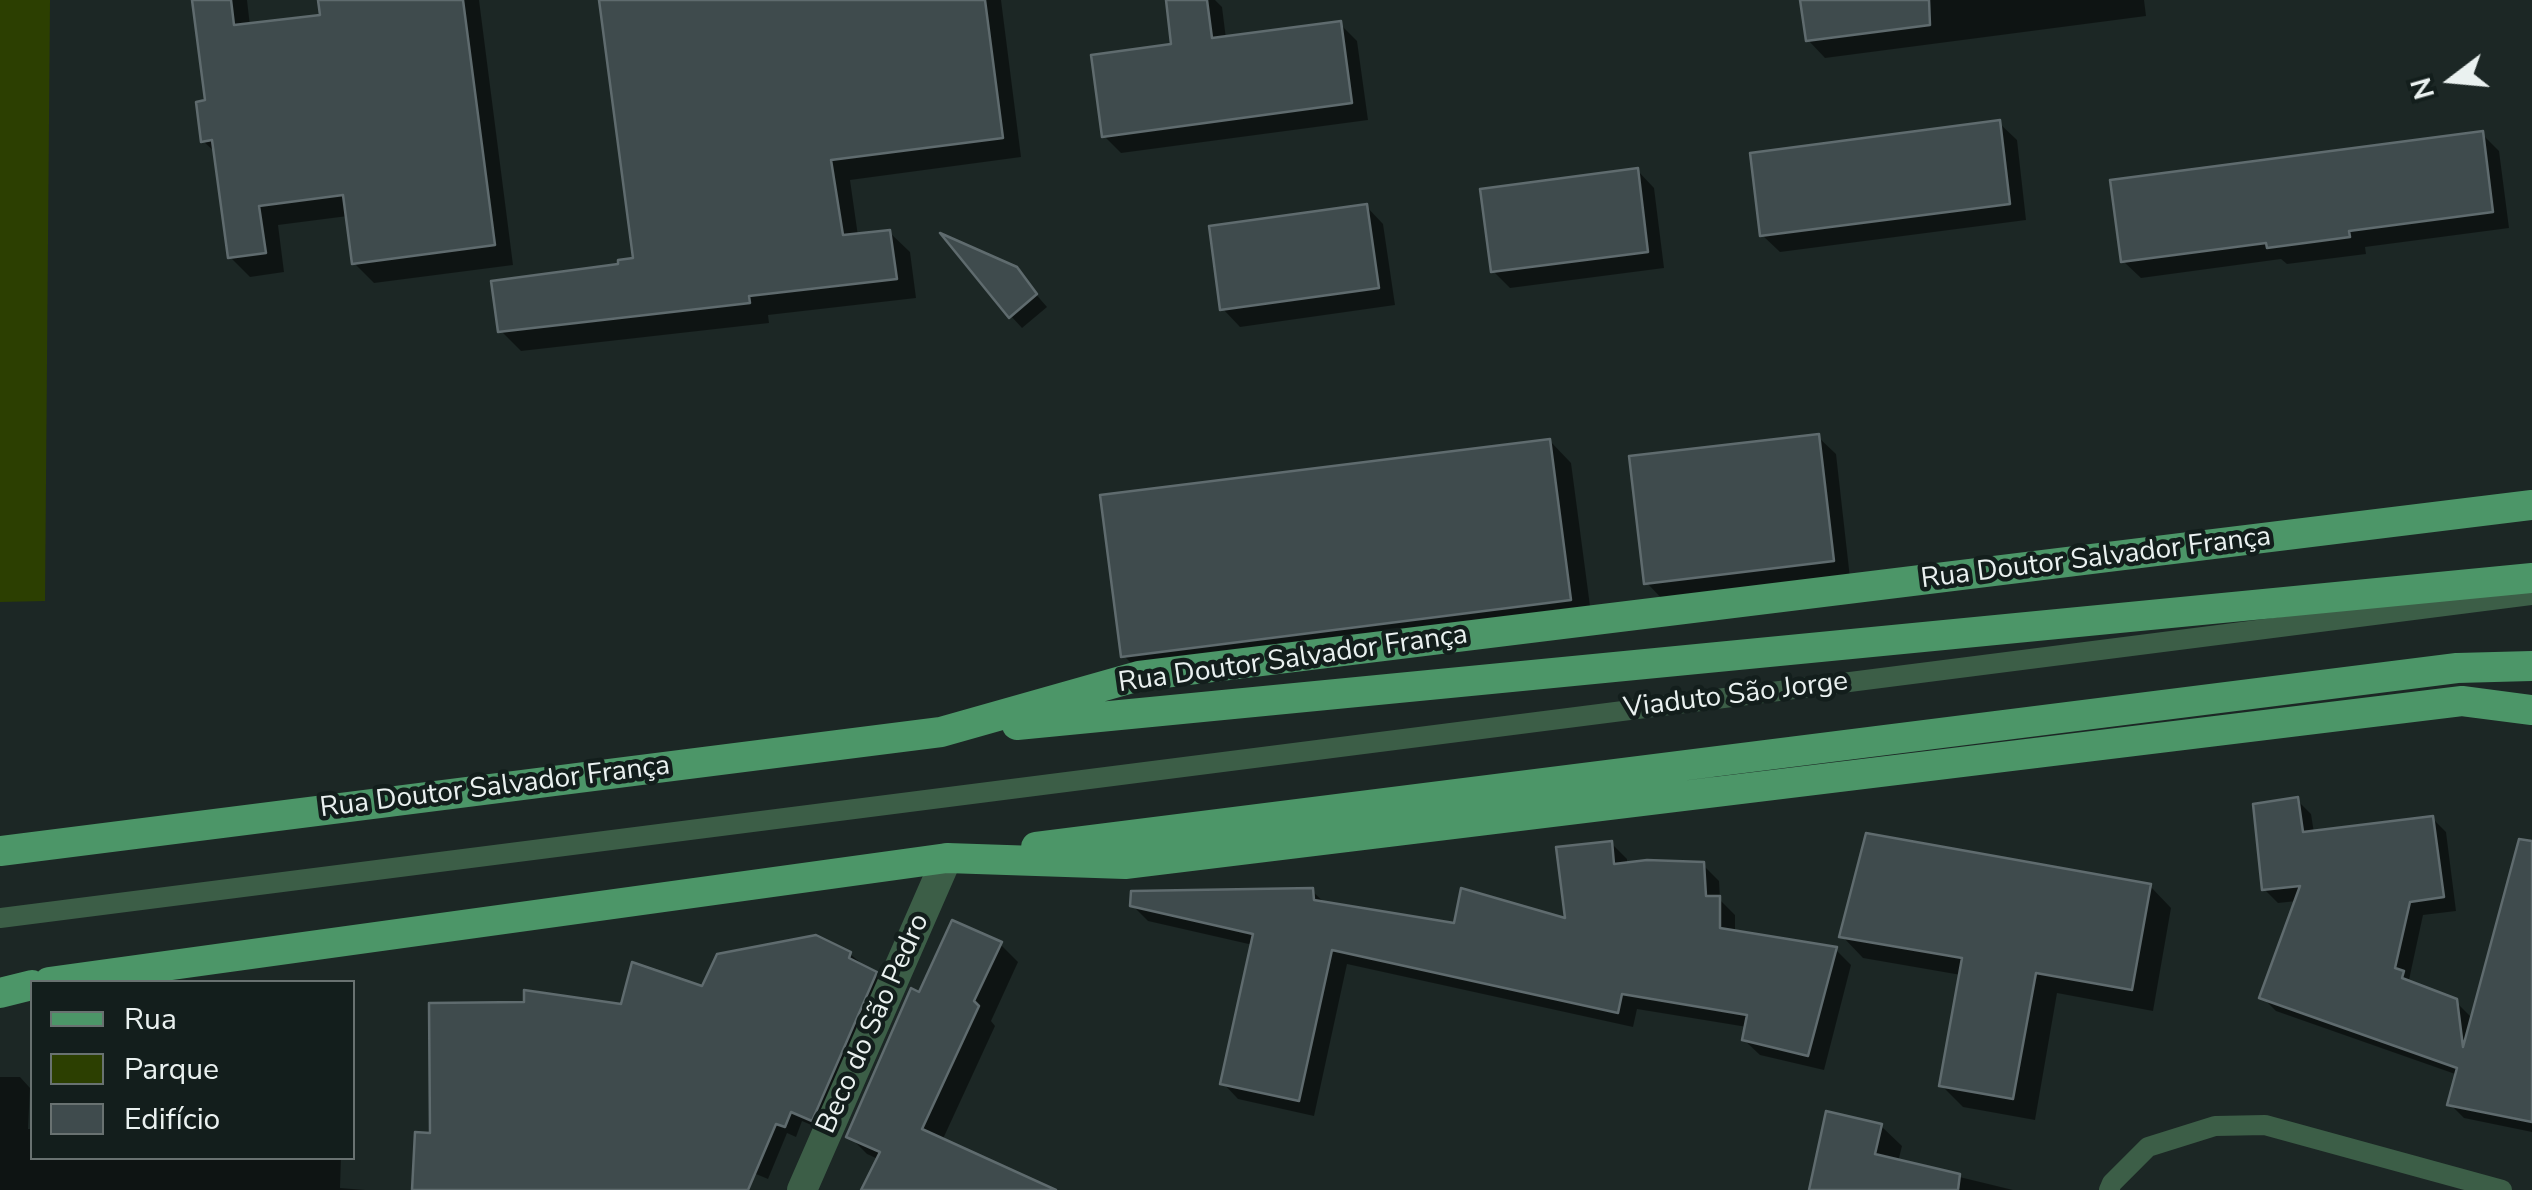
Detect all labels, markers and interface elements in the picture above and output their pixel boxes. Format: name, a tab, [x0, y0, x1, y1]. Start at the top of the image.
north arrow	[2402, 30, 2502, 130]
text: N	[2402, 73, 2444, 104]
street label: Rua Doutor Salvador França	[1919, 521, 2273, 597]
street label: Rua Doutor Salvador França	[1116, 619, 1470, 701]
street label: Viaduto São Jorge	[1622, 666, 1850, 726]
street label: Rua Doutor Salvador França	[318, 750, 672, 826]
street label: Beco do São Pedro	[810, 909, 938, 1139]
legend	[30, 980, 355, 1160]
text: Rua	[124, 999, 177, 1040]
text: Parque	[124, 1049, 219, 1090]
text: Edifício	[124, 1099, 220, 1140]

